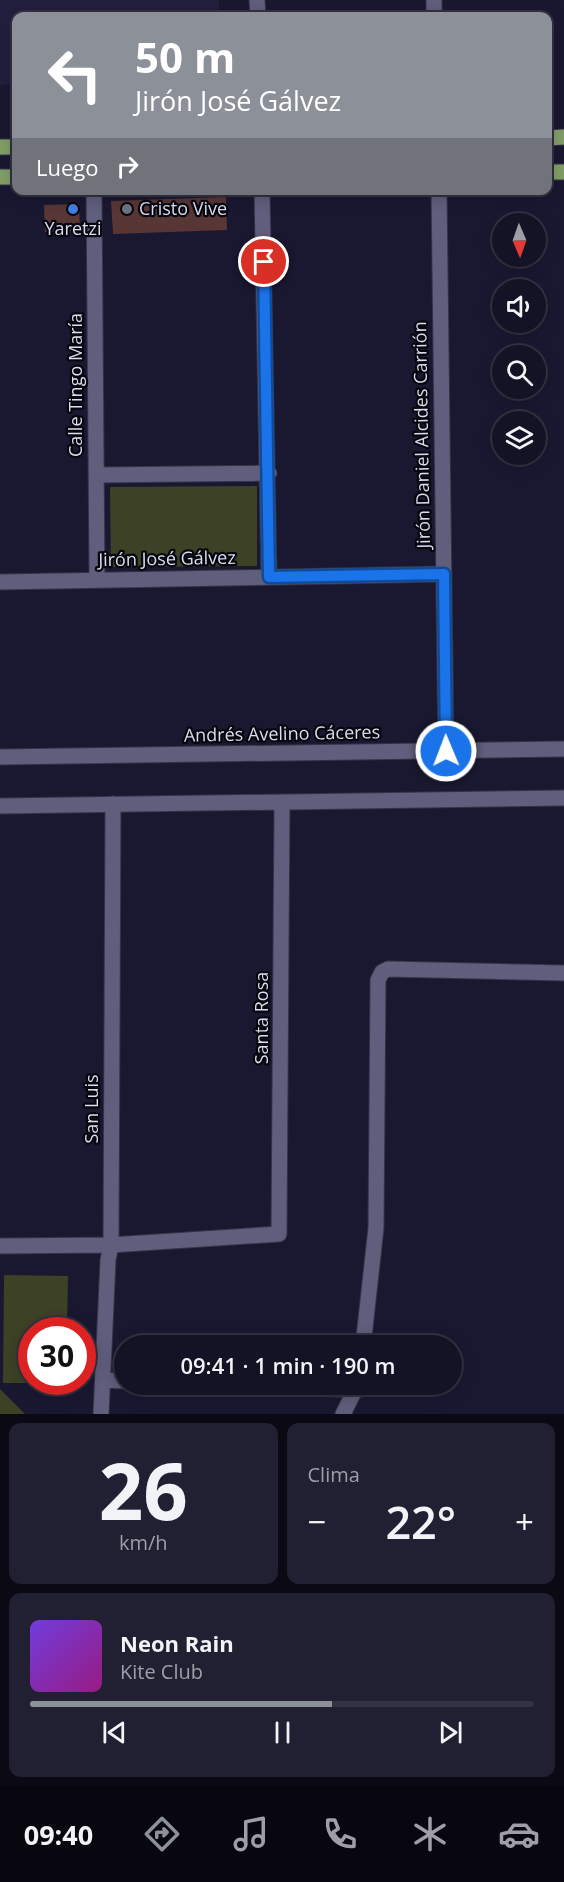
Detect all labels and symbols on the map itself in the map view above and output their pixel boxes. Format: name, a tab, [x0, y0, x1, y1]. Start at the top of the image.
place label: Cristo Vive	[139, 196, 227, 220]
marker: Yaretzi	[66, 202, 80, 216]
marker: Cristo Vive	[120, 202, 134, 216]
north arrow	[492, 213, 546, 267]
place label: Yaretzi	[45, 216, 101, 240]
pin	[238, 236, 289, 287]
street label: Calle Tingo María	[63, 313, 87, 457]
street label: Jirón Daniel Alcides Carrión	[407, 321, 435, 551]
street label: Jirón José Gálvez	[96, 545, 236, 571]
street label: Andrés Avelino Cáceres	[184, 719, 380, 747]
position arrow	[414, 719, 478, 783]
street label: Santa Rosa	[249, 972, 273, 1064]
street label: San Luis	[79, 1074, 103, 1144]
speed limit sign: 30	[18, 1317, 96, 1395]

